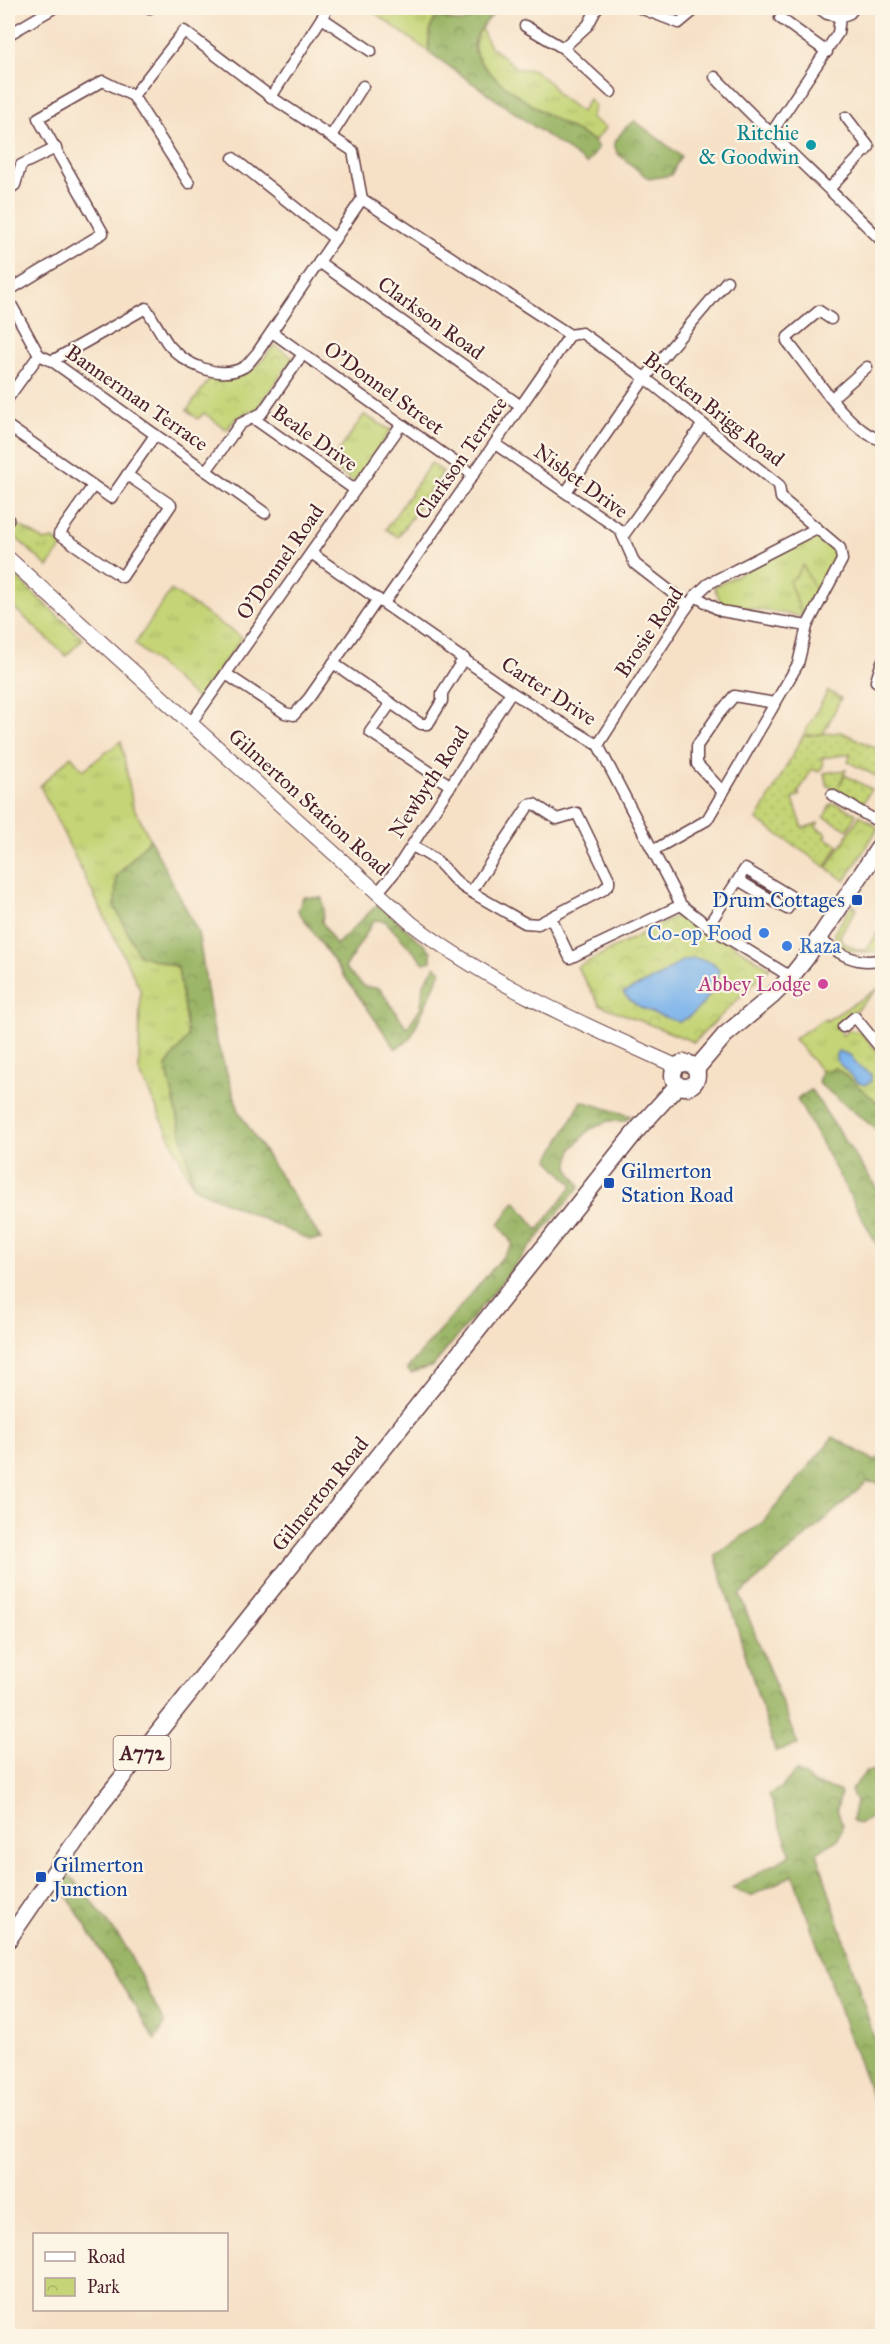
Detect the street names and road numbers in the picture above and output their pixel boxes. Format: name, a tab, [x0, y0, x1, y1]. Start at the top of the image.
street label: Clarkson Road	[373, 271, 490, 366]
street label: O'Donnel Street	[319, 336, 450, 441]
street label: Bannerman Terrace	[61, 339, 214, 457]
street label: Brocken Brigg Road	[638, 346, 790, 472]
street label: Clarkson Terrace	[409, 391, 513, 525]
street label: Beale Drive	[267, 399, 363, 477]
street label: Nisbet Drive	[529, 438, 634, 524]
street label: O'Donnel Road	[231, 499, 330, 625]
street label: Brosie Road	[609, 581, 689, 682]
street label: Carter Drive	[497, 651, 602, 731]
street label: Newbyth Road	[383, 721, 475, 843]
street label: Gilmerton Station Road	[223, 723, 395, 882]
street label: Gilmerton Road	[266, 1431, 374, 1557]
road number: A772	[114, 1736, 170, 1770]

